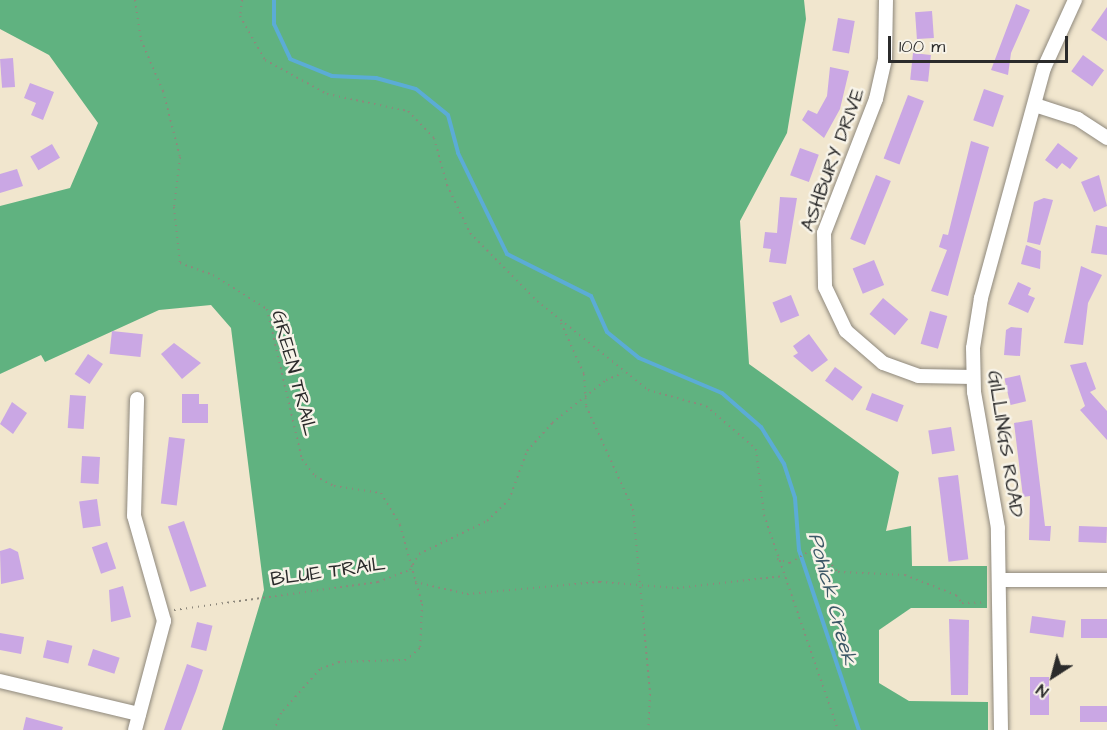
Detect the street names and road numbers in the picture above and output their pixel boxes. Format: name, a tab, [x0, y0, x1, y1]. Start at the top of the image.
street label: ASHBURY DRIVE	[796, 85, 870, 235]
street label: GREEN TRAIL	[266, 308, 322, 438]
street label: GILLINGS ROAD	[982, 369, 1028, 519]
street label: BLUE TRAIL	[269, 552, 387, 592]

